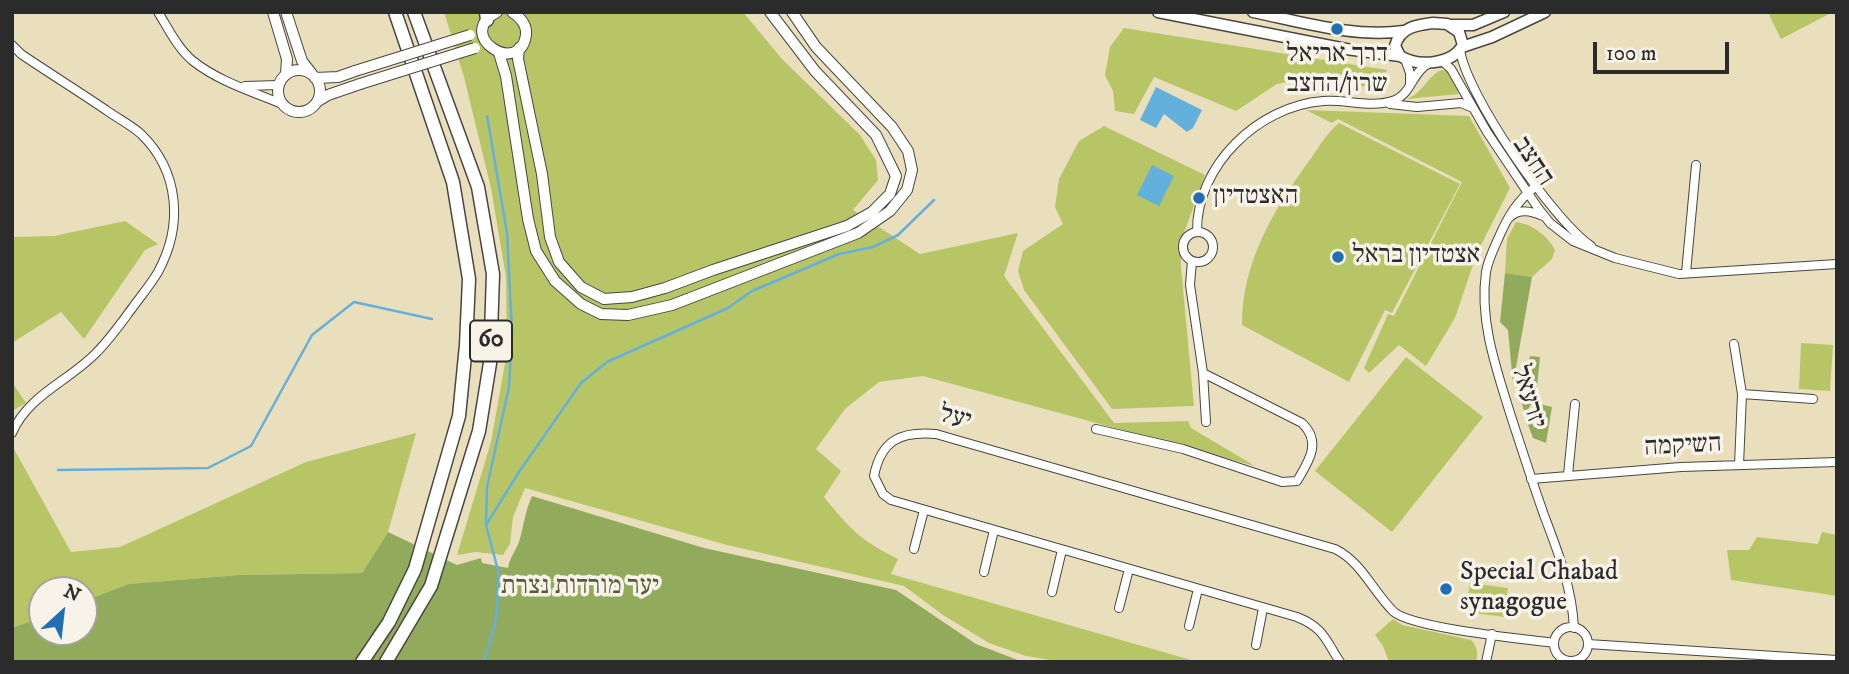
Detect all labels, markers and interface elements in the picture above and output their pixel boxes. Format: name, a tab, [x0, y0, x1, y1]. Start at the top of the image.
marker: דרך אריאל שרון/החצב	[1329, 21, 1345, 37]
scale bar	[1597, 28, 1734, 72]
place label: דרך אריאל שרון/החצב	[1286, 40, 1388, 102]
text: 100 m	[1606, 41, 1657, 67]
street label: החצב	[1504, 131, 1560, 193]
place label: האצטדיון	[1213, 182, 1298, 214]
marker: האצטדיון	[1191, 190, 1207, 206]
place label: אצטדיון בראל	[1352, 241, 1480, 273]
marker: אצטדיון בראל	[1330, 249, 1346, 265]
road number: 60	[470, 320, 512, 362]
street label: יזרעאל	[1503, 362, 1551, 432]
street label: יעל	[936, 400, 974, 438]
street label: השיקמה	[1643, 429, 1723, 465]
place label: Special Chabad synagogue	[1460, 558, 1618, 620]
park label: יער מורדות נצרת	[501, 572, 659, 604]
north arrow	[28, 576, 98, 646]
text: N	[60, 580, 84, 607]
marker: Special Chabad synagogue	[1438, 581, 1454, 597]

